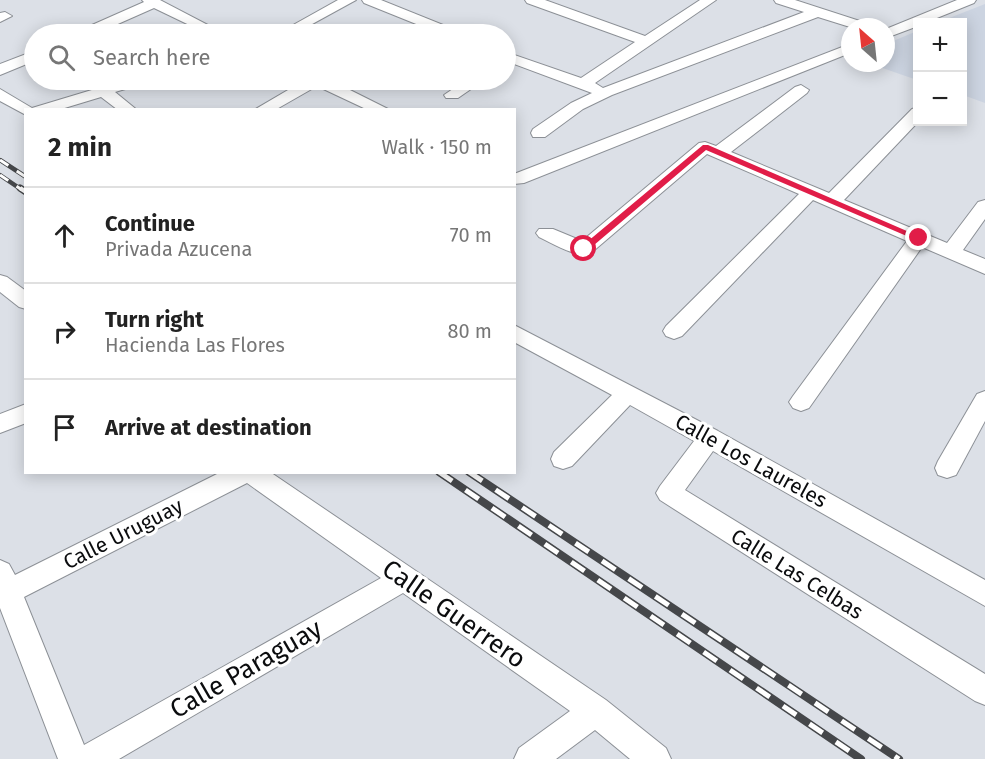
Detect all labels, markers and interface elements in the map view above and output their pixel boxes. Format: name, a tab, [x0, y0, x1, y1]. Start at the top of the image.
north arrow	[841, 18, 895, 72]
map controls	[913, 18, 967, 126]
button: +	[913, 18, 967, 72]
search box	[24, 24, 516, 90]
icon: search	[45, 41, 78, 74]
text: Search here	[93, 44, 211, 71]
button: −	[913, 72, 967, 126]
text: 2 min	[48, 132, 112, 163]
text: Walk · 150 m	[382, 135, 492, 159]
text: Continue	[105, 210, 195, 237]
icon: ahead	[48, 219, 81, 252]
text: 70 m	[450, 223, 492, 247]
route end	[905, 224, 931, 250]
route start	[570, 235, 596, 261]
text: Privada Azucena	[105, 237, 252, 261]
text: Turn right	[105, 306, 204, 333]
icon: right	[48, 315, 81, 348]
text: 80 m	[447, 319, 492, 343]
text: Hacienda Las Flores	[105, 333, 285, 357]
street label: Calle Los Laureles	[670, 409, 832, 514]
icon: arrive	[48, 411, 81, 444]
text: Arrive at destination	[105, 414, 312, 441]
street label: Calle Uruguay	[59, 492, 188, 575]
street label: Calle Las Celbas	[726, 523, 868, 625]
street label: Calle Guerrero	[376, 553, 532, 675]
street label: Calle Paraguay	[165, 613, 328, 725]

